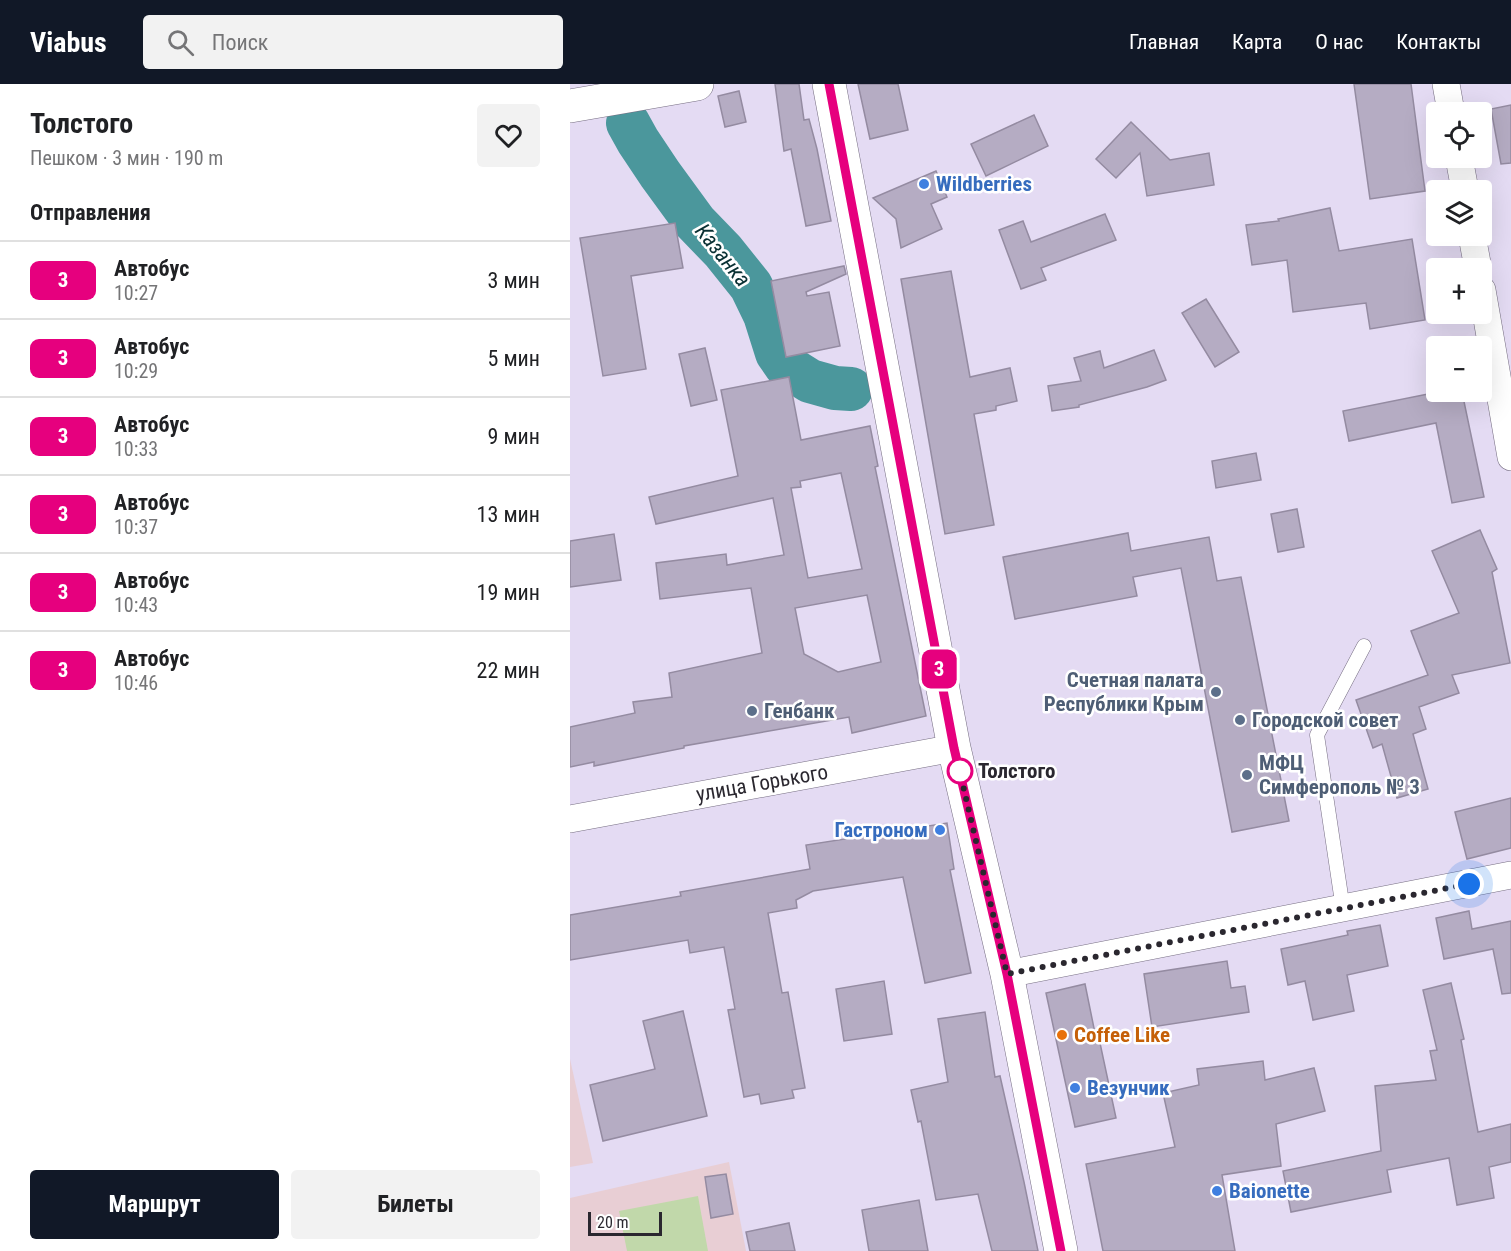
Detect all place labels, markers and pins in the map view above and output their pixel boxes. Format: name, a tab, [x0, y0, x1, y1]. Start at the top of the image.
place label: Wildberries	[936, 172, 1032, 196]
marker: Wildberries	[917, 177, 931, 191]
place label: Счетная палата Республики Крым	[1044, 668, 1204, 716]
marker: Счетная палата Республики Крым	[1209, 685, 1223, 699]
place label: Генбанк	[764, 699, 835, 723]
marker: Генбанк	[745, 704, 759, 718]
place label: Городской совет	[1252, 708, 1399, 732]
marker: Городской совет	[1233, 713, 1247, 727]
place label: МФЦ Симферополь № 3	[1259, 751, 1420, 799]
marker: Толстого	[947, 758, 973, 784]
place label: Толстого	[978, 759, 1055, 783]
marker: МФЦ Симферополь № 3	[1240, 768, 1254, 782]
place label: Гастроном	[835, 818, 928, 842]
marker: Гастроном	[933, 823, 947, 837]
place label: Coffee Like	[1074, 1023, 1170, 1047]
marker: Coffee Like	[1055, 1028, 1069, 1042]
place label: Везунчик	[1087, 1076, 1170, 1100]
marker: Везунчик	[1068, 1081, 1082, 1095]
place label: Baionette	[1229, 1179, 1310, 1203]
marker: Baionette	[1210, 1184, 1224, 1198]

